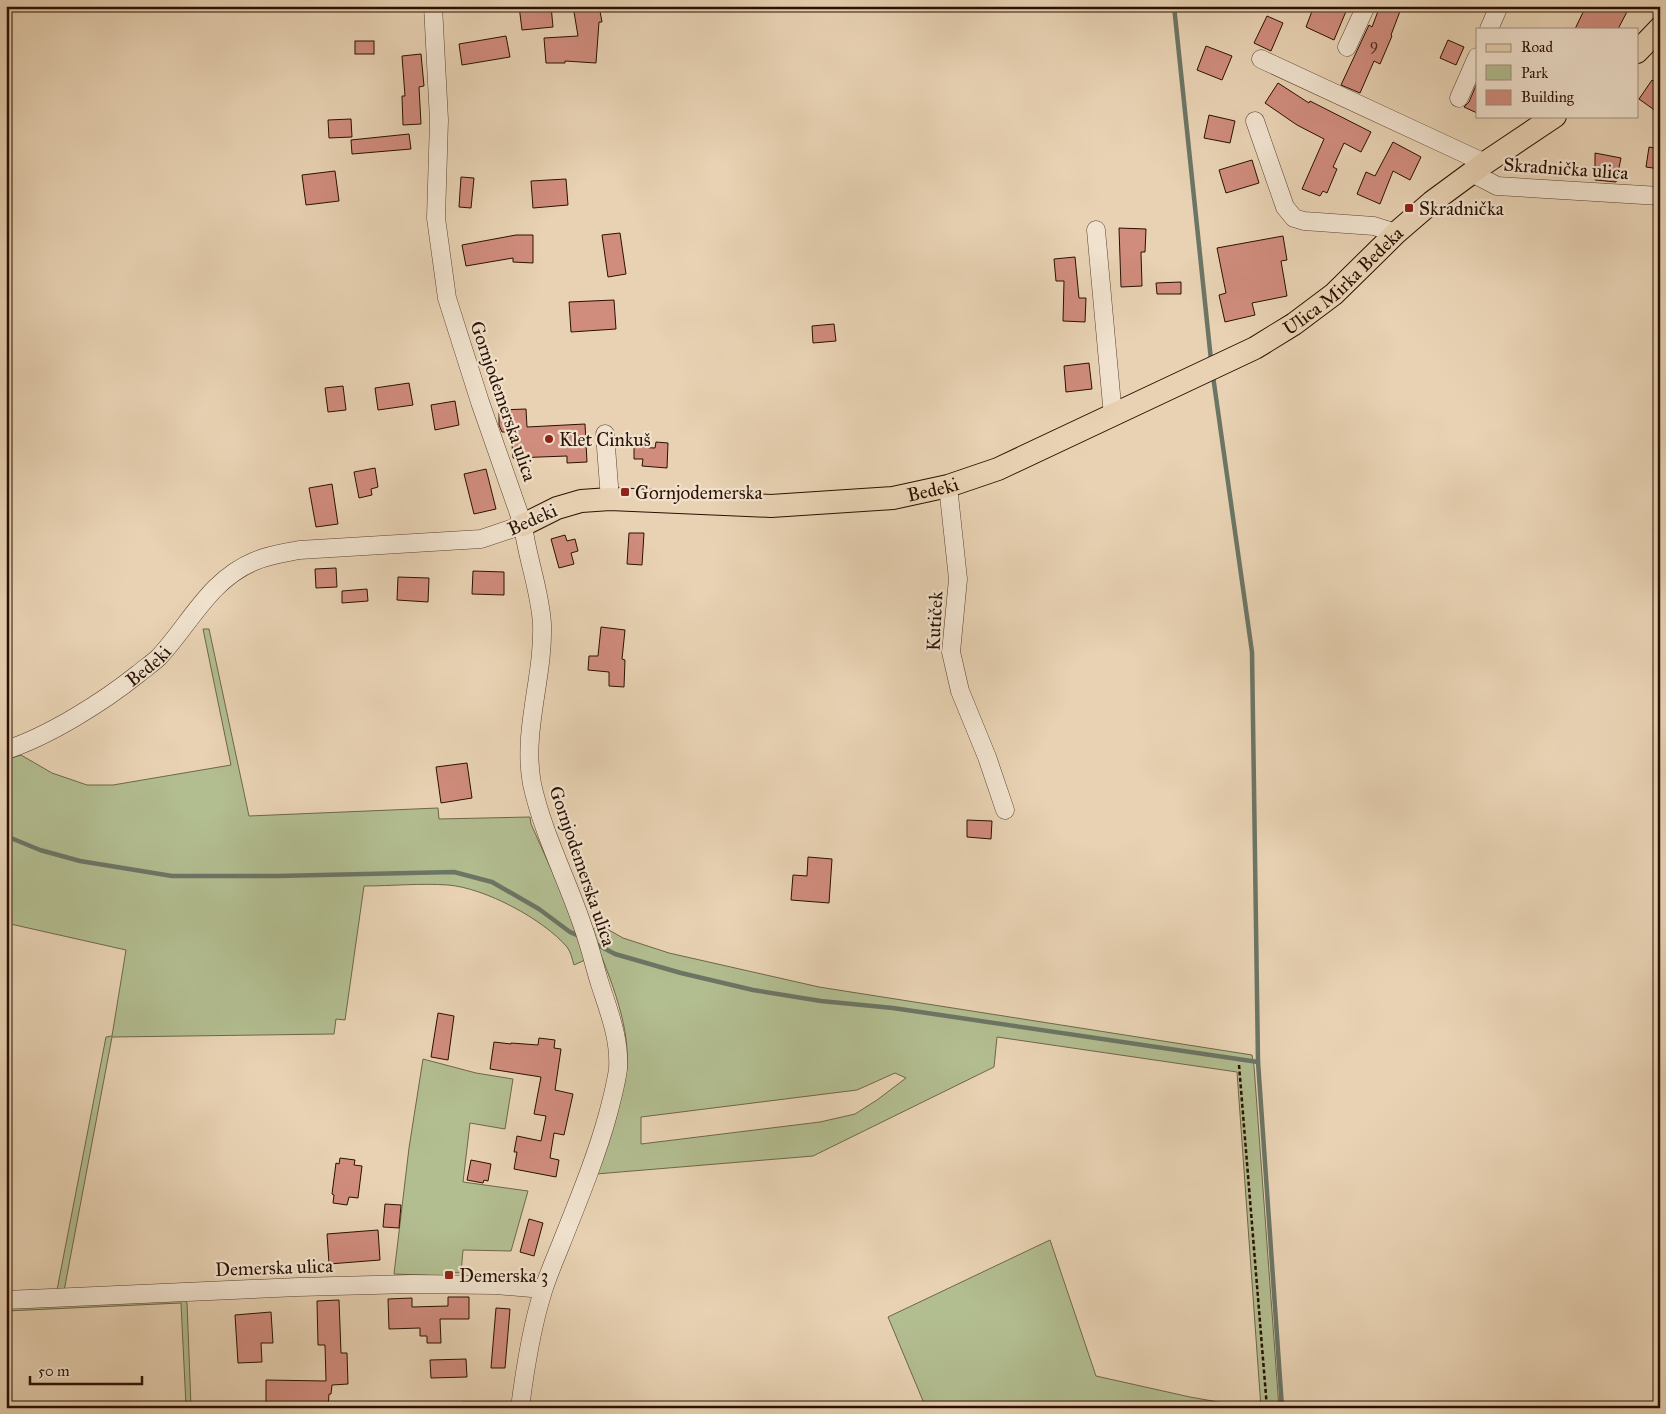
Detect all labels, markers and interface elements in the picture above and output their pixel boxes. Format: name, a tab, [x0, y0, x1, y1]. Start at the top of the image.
legend	[1476, 28, 1638, 118]
house number: 9	[1370, 35, 1378, 54]
text: Road	[1521, 38, 1553, 56]
text: Park	[1521, 64, 1548, 82]
text: Building	[1521, 88, 1575, 106]
street label: Skradnička ulica	[1503, 153, 1630, 184]
place label: Skradnička	[1419, 197, 1505, 220]
marker: Skradnička	[1403, 202, 1415, 214]
street label: Ulica Mirka Bedeka	[1279, 221, 1408, 340]
street label: Gornjodemerska ulica	[465, 318, 542, 485]
place label: Klet Cinkuš	[559, 428, 651, 451]
marker: Klet Cinkuš	[543, 433, 555, 445]
street label: Bedeki	[905, 472, 962, 507]
place label: Gornjodemerska	[635, 481, 763, 504]
marker: Gornjodemerska	[619, 486, 631, 498]
street label: Bedeki	[504, 498, 561, 541]
street label: Kutiček	[921, 590, 948, 652]
street label: Bedeki	[121, 641, 176, 691]
street label: Gornjodemerska ulica	[544, 783, 621, 950]
street label: Demerska ulica	[215, 1254, 334, 1281]
place label: Demerska 3	[459, 1264, 548, 1287]
marker: Demerska 3	[443, 1269, 455, 1281]
scale bar	[30, 1354, 142, 1386]
text: 50 m	[38, 1362, 70, 1380]

